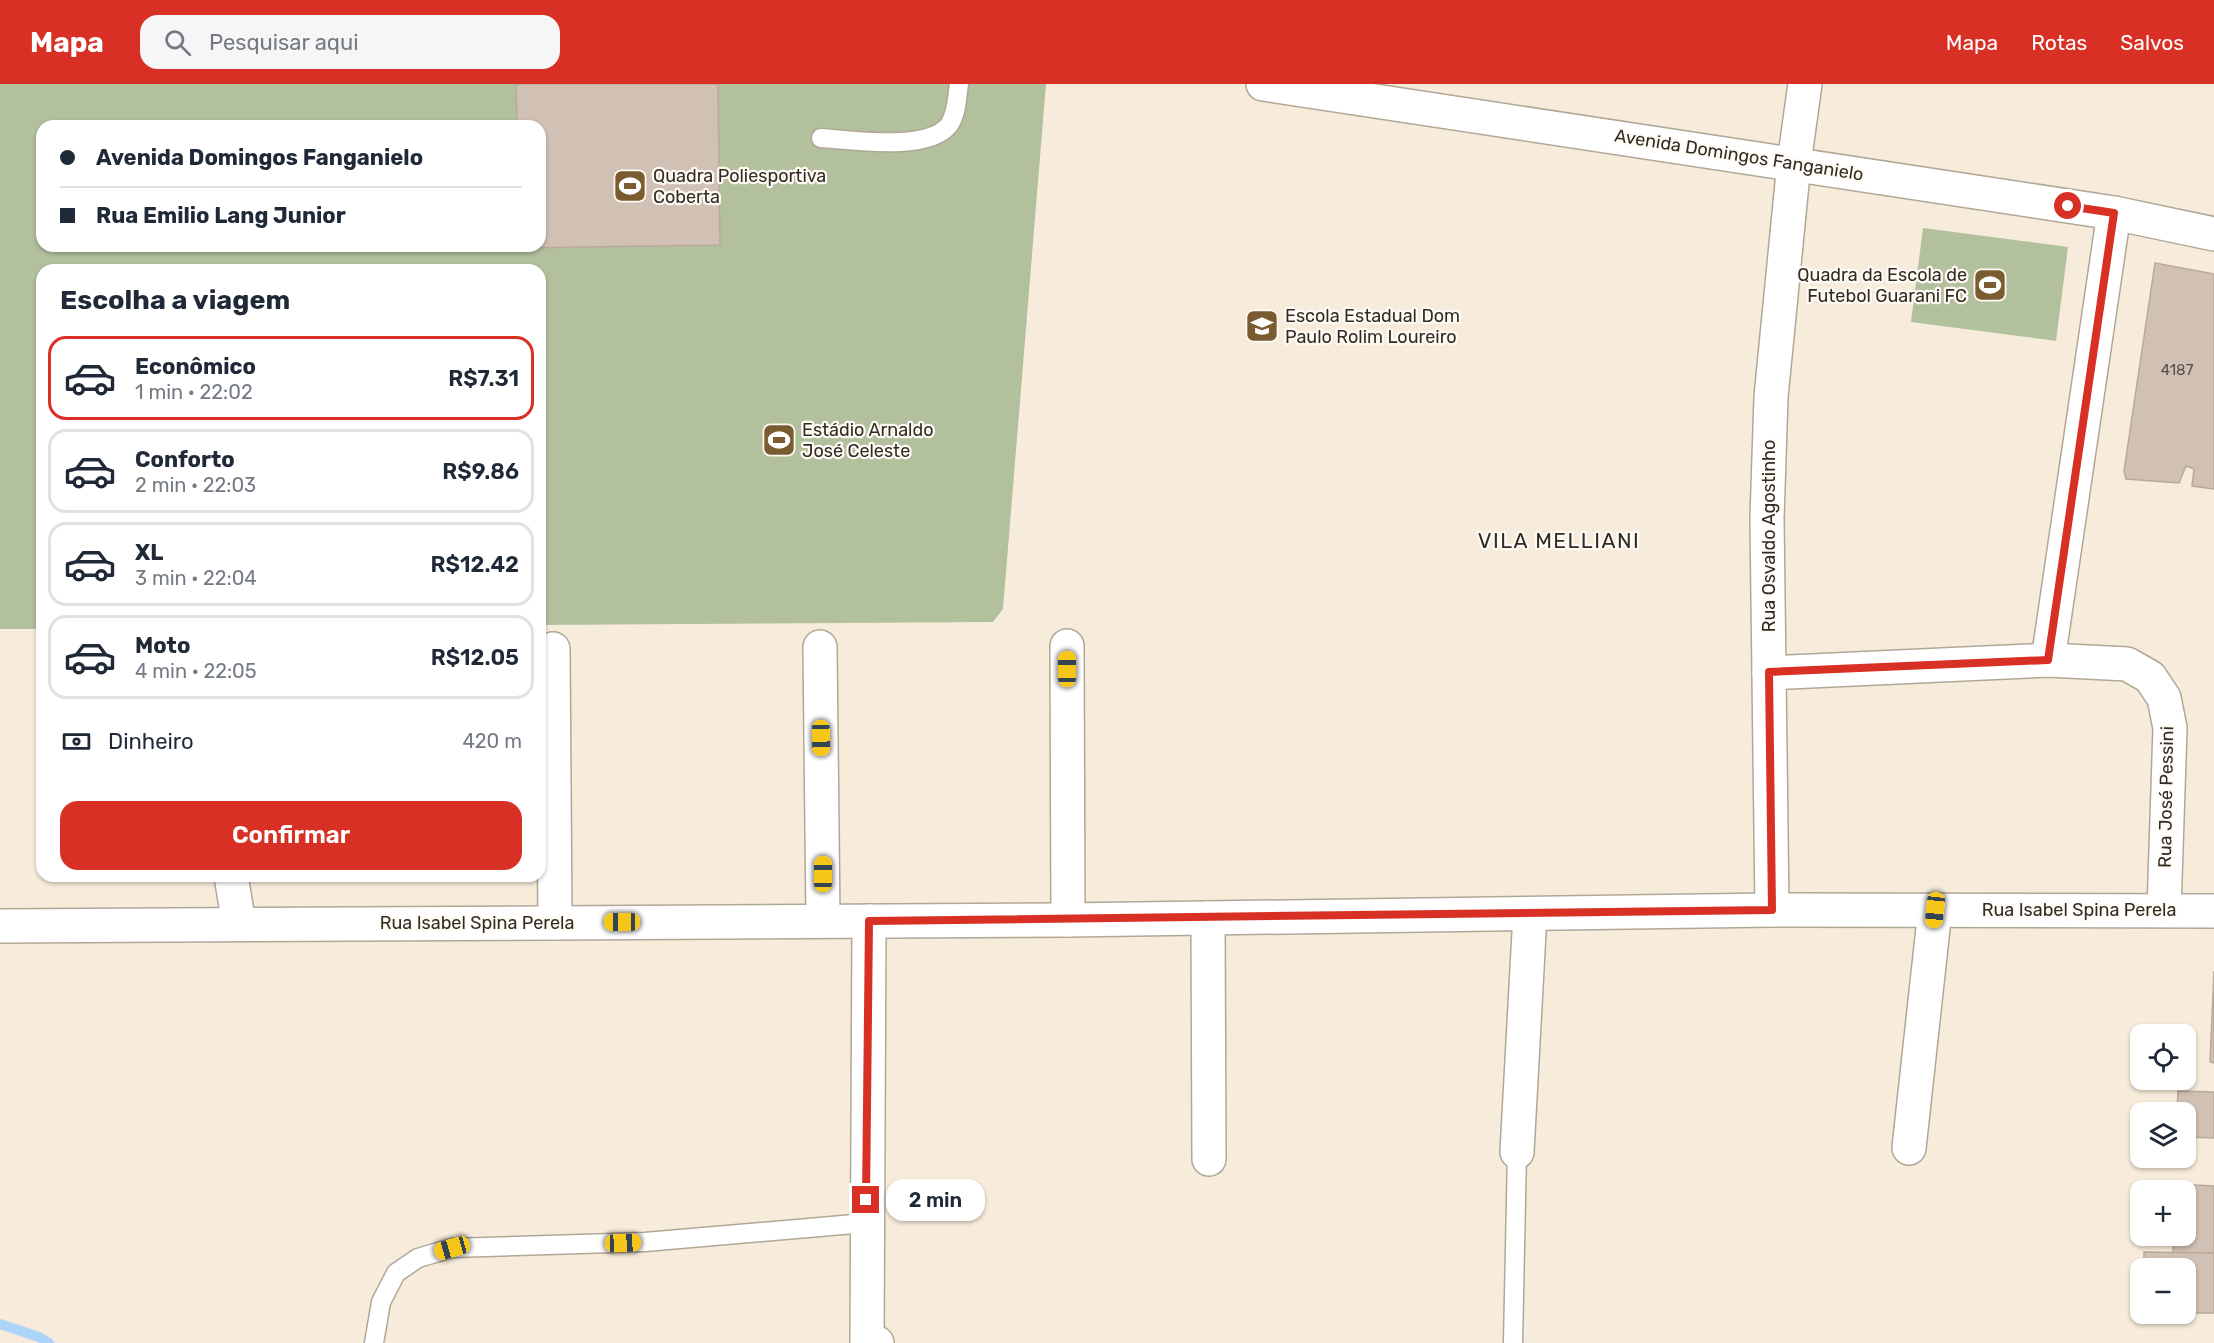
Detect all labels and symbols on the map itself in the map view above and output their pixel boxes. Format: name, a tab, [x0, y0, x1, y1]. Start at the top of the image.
street label: Avenida Domingos Fanganielo	[1613, 124, 1865, 186]
place label: Quadra Poliesportiva Coberta	[653, 165, 826, 208]
sports icon: Quadra Poliesportiva Coberta	[612, 168, 648, 204]
route start	[2054, 192, 2081, 219]
place label: Quadra da Escola de Futebol Guarani FC	[1797, 264, 1967, 307]
sports icon: Quadra da Escola de Futebol Guarani FC	[1972, 267, 2008, 303]
place label: Escola Estadual Dom Paulo Rolim Loureiro	[1285, 305, 1460, 348]
school or university icon: Escola Estadual Dom Paulo Rolim Loureiro	[1244, 308, 1280, 344]
house number: 4187	[2161, 361, 2194, 379]
place label: Estádio Arnaldo José Celeste	[802, 419, 934, 462]
sports icon: Estádio Arnaldo José Celeste	[761, 422, 797, 458]
street label: Rua Osvaldo Agostinho	[1758, 440, 1780, 632]
district label: VILA MELLIANI	[1478, 528, 1640, 553]
car	[1058, 651, 1076, 687]
car	[812, 720, 830, 756]
street label: Rua José Pessini	[2154, 726, 2178, 868]
car	[814, 856, 832, 892]
car	[1924, 891, 1946, 929]
street label: Rua Isabel Spina Perela	[1982, 899, 2176, 921]
street label: Rua Isabel Spina Perela	[380, 912, 574, 934]
car	[604, 913, 640, 931]
callout: 2 min	[887, 1179, 986, 1221]
route end	[852, 1186, 879, 1213]
car	[605, 1233, 641, 1253]
car	[432, 1234, 472, 1262]

